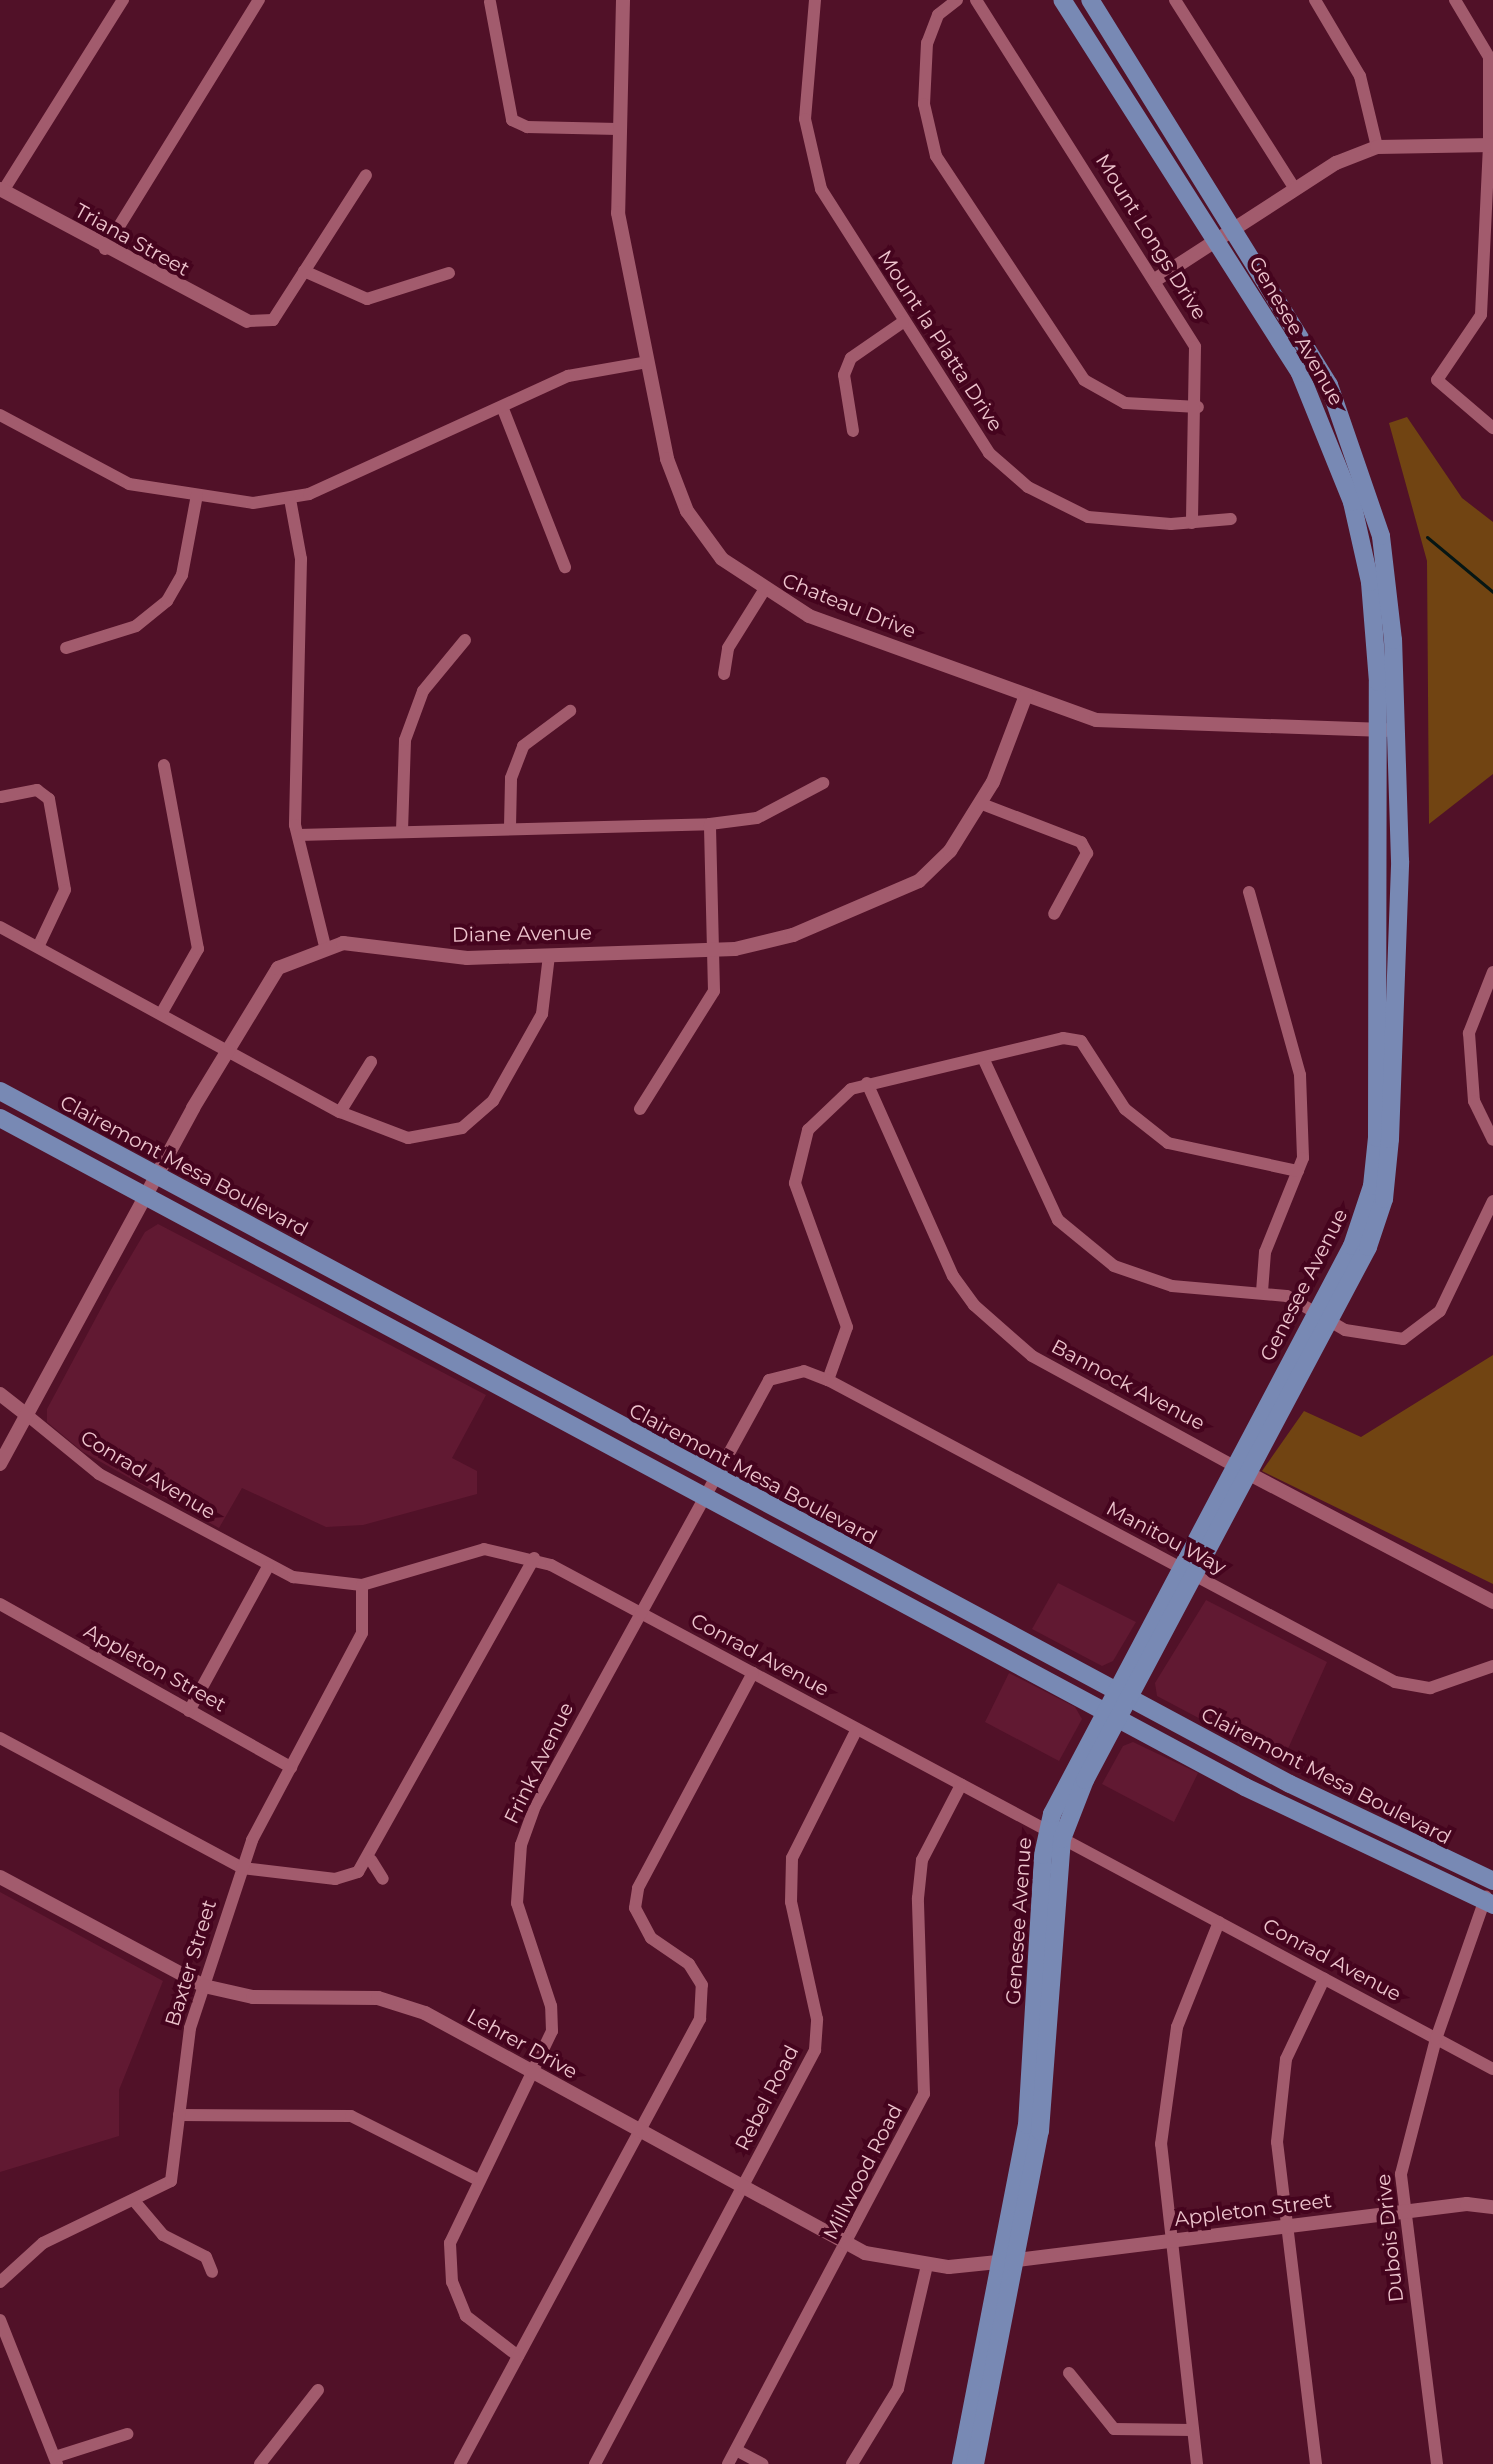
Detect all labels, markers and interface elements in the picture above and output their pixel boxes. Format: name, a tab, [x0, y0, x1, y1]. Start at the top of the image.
street label: Mount Longs Drive	[1090, 150, 1212, 324]
street label: Triana Street	[71, 199, 193, 281]
street label: Mount la Platta Drive	[873, 246, 1007, 436]
street label: Genesee Avenue	[1244, 252, 1348, 410]
street label: Chateau Drive	[779, 568, 919, 644]
street label: Diane Avenue	[452, 921, 592, 947]
street label: Clairemont Mesa Boulevard	[56, 1090, 312, 1242]
street label: Genesee Avenue	[1255, 1205, 1353, 1365]
street label: Bannock Avenue	[1047, 1334, 1209, 1436]
street label: Clairemont Mesa Boulevard	[625, 1398, 881, 1550]
street label: Conrad Avenue	[76, 1425, 220, 1525]
street label: Manitou Way	[1102, 1496, 1230, 1580]
street label: Conrad Avenue	[687, 1608, 833, 1702]
street label: Appleton Street	[80, 1619, 230, 1717]
street label: Frink Avenue	[499, 1698, 579, 1828]
street label: Clairemont Mesa Boulevard	[1197, 1702, 1455, 1850]
street label: Genesee Avenue	[1001, 1836, 1037, 2006]
street label: Baxter Street	[160, 1897, 222, 2029]
street label: Conrad Avenue	[1259, 1913, 1405, 2007]
street label: Lehrer Drive	[463, 2004, 581, 2084]
street label: Rebel Road	[730, 2041, 804, 2155]
street label: Millwood Road	[819, 2100, 907, 2244]
street label: Dubois Drive	[1371, 2173, 1409, 2303]
street label: Appleton Street	[1173, 2188, 1333, 2232]

